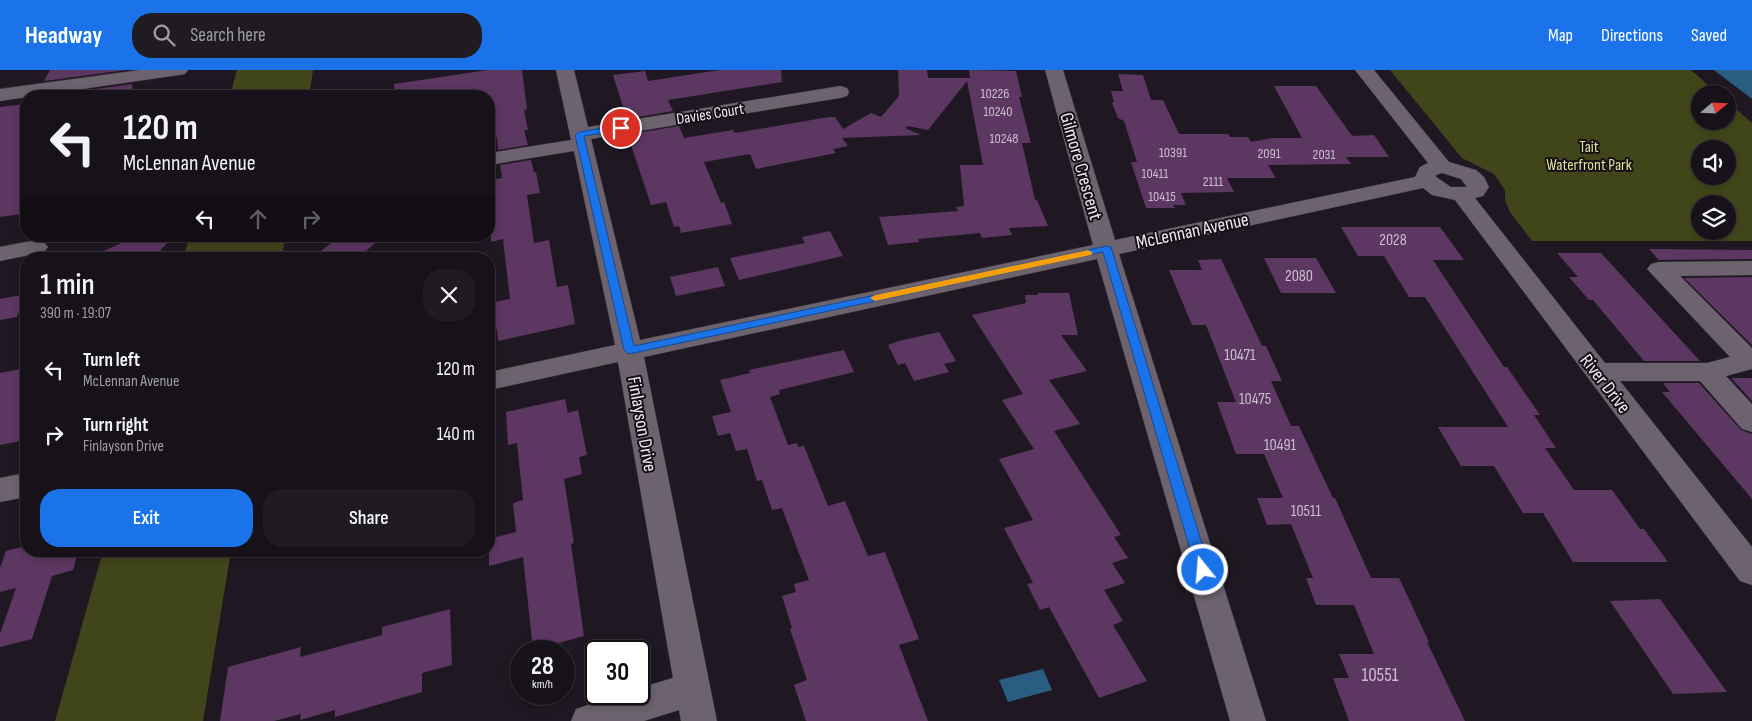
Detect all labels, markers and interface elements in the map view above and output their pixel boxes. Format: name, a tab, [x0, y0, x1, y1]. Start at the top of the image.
search box	[132, 13, 482, 58]
text: Headway	[25, 21, 102, 50]
icon: search	[150, 21, 178, 49]
text: Search here	[190, 24, 266, 47]
text: Map	[1548, 25, 1573, 46]
text: Directions	[1601, 25, 1663, 46]
text: Saved	[1691, 25, 1727, 46]
house number: 10226	[981, 85, 1009, 102]
north arrow	[1691, 85, 1736, 130]
map controls	[1691, 85, 1736, 240]
street label: Davies Court	[675, 100, 746, 129]
house number: 10240	[984, 103, 1012, 120]
text: 120 m	[123, 107, 198, 150]
pin	[600, 107, 642, 149]
icon: left	[40, 110, 105, 175]
street label: Gilmore Crescent	[1054, 110, 1107, 223]
icon: arrive	[607, 114, 635, 142]
house number: 10248	[990, 130, 1018, 147]
park label: Tait Waterfront Park	[1546, 138, 1632, 175]
button: sound	[1691, 140, 1736, 185]
house number: 10391	[1159, 144, 1187, 161]
house number: 2091	[1257, 145, 1281, 162]
house number: 2031	[1313, 146, 1335, 163]
text: McLennan Avenue	[123, 150, 256, 177]
house number: 10411	[1142, 165, 1169, 182]
house number: 2111	[1203, 173, 1223, 190]
house number: 10415	[1148, 188, 1176, 205]
button: layers	[1691, 195, 1736, 240]
icon: left	[191, 205, 219, 233]
icon: ahead	[244, 205, 272, 233]
icon: right	[297, 205, 325, 233]
street label: McLennan Avenue	[1134, 208, 1251, 255]
house number: 2028	[1379, 231, 1407, 250]
text: 1 min	[40, 267, 95, 303]
house number: 2080	[1285, 267, 1313, 286]
button: close	[423, 269, 475, 321]
text: 390 m · 19:07	[40, 304, 111, 323]
house number: 10471	[1224, 346, 1256, 365]
text: Turn left	[83, 349, 140, 372]
street label: River Drive	[1575, 350, 1635, 418]
icon: left	[40, 356, 68, 384]
text: 120 m	[437, 358, 475, 381]
text: McLennan Avenue	[83, 372, 179, 391]
street label: Finlayson Drive	[622, 375, 661, 474]
house number: 10475	[1239, 390, 1271, 409]
text: Turn right	[83, 414, 148, 437]
icon: right	[40, 421, 68, 449]
text: 140 m	[437, 423, 475, 446]
house number: 10491	[1264, 436, 1296, 455]
text: Finlayson Drive	[83, 437, 164, 456]
button: Exit	[40, 489, 253, 547]
button: Share	[263, 489, 475, 547]
house number: 10511	[1291, 502, 1322, 521]
position arrow	[1176, 543, 1228, 595]
speed limit sign: 30	[585, 640, 650, 705]
text: 28	[531, 651, 554, 682]
house number: 10551	[1361, 664, 1399, 687]
text: km/h	[532, 677, 553, 692]

